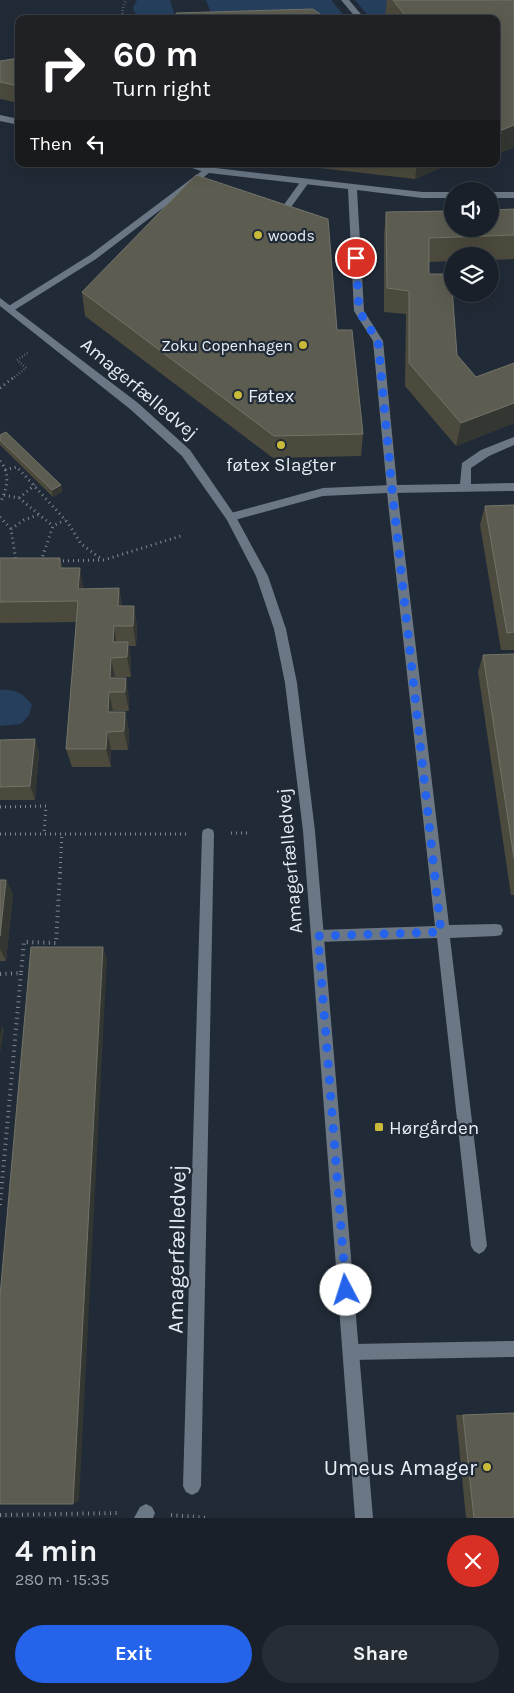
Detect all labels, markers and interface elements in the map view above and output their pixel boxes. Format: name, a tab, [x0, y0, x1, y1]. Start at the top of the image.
text: 60 m	[113, 34, 198, 75]
icon: right	[30, 35, 95, 100]
text: Turn right	[113, 76, 211, 102]
icon: left	[82, 130, 110, 158]
text: Then	[30, 133, 72, 155]
map controls	[444, 182, 499, 302]
button: sound	[444, 182, 499, 237]
place label: woods	[268, 226, 315, 245]
marker: woods	[252, 229, 264, 241]
pin	[335, 237, 377, 279]
icon: arrive	[342, 244, 370, 272]
button: layers	[444, 247, 499, 302]
street label: Amagerfælledvej	[76, 333, 202, 444]
place label: Zoku Copenhagen	[161, 336, 293, 355]
marker: Zoku Copenhagen	[297, 339, 309, 351]
place label: Føtex	[248, 385, 295, 407]
marker: Føtex	[232, 389, 244, 401]
marker: føtex Slagter	[275, 439, 287, 451]
place label: føtex Slagter	[226, 454, 336, 476]
street label: Amagerfælledvej	[273, 787, 307, 935]
place label: Hørgården	[389, 1117, 479, 1139]
marker: Hørgården	[373, 1121, 385, 1133]
street label: Amagerfælledvej	[163, 1164, 191, 1334]
position arrow	[319, 1263, 371, 1315]
place label: Umeus Amager	[324, 1455, 477, 1481]
marker: Umeus Amager	[481, 1461, 493, 1473]
text: 4 min	[15, 1533, 97, 1569]
button: close	[447, 1535, 499, 1587]
text: 280 m · 15:35	[15, 1570, 109, 1589]
button: Exit	[15, 1625, 252, 1683]
button: Share	[262, 1625, 499, 1683]

